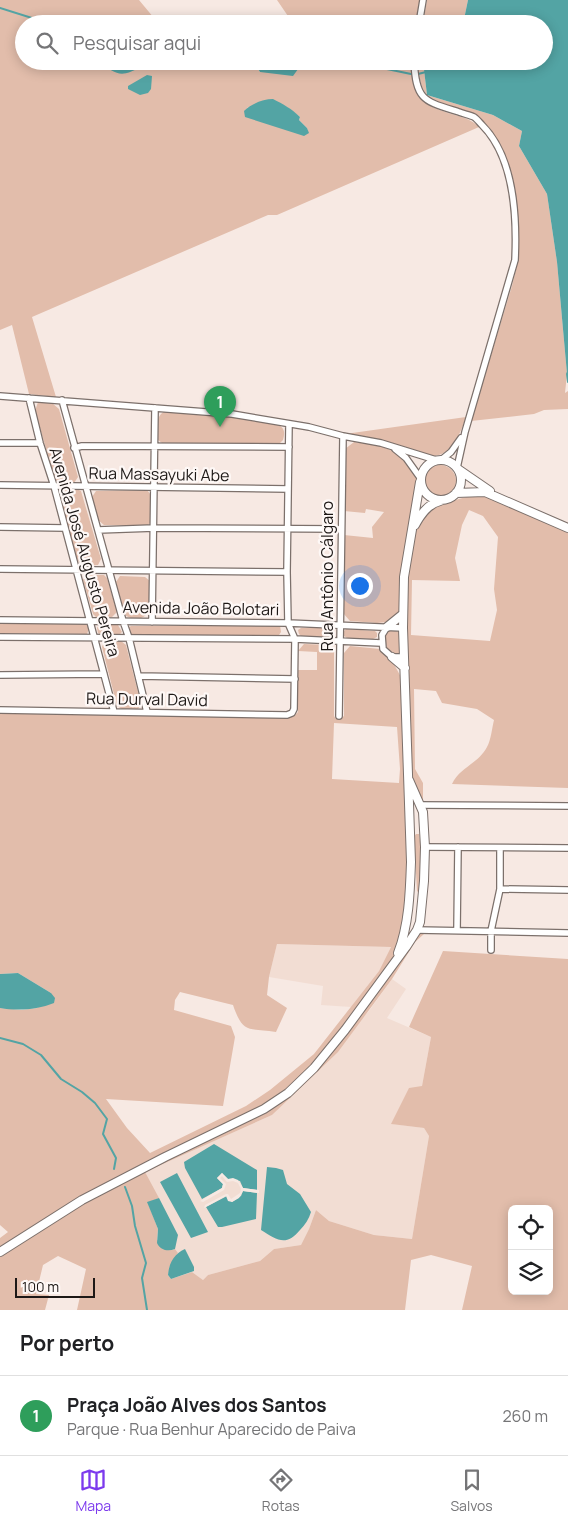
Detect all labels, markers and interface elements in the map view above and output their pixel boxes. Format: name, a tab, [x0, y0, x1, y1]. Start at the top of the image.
search box	[15, 15, 553, 70]
icon: search	[33, 29, 61, 57]
text: Pesquisar aqui	[73, 30, 201, 56]
pin: 1	[204, 386, 236, 427]
street label: Avenida José Augusto Pereira	[45, 445, 125, 659]
street label: Rua Massayuki Abe	[88, 462, 230, 486]
street label: Rua Antônio Cálgaro	[316, 501, 338, 651]
your location	[347, 573, 373, 599]
street label: Avenida João Bolotari	[122, 596, 280, 620]
street label: Rua Durval David	[86, 687, 208, 711]
map controls	[508, 1205, 553, 1295]
button: locate	[508, 1205, 553, 1250]
button: layers	[508, 1250, 553, 1295]
scale bar	[15, 1275, 95, 1298]
text: 100 m	[22, 1277, 59, 1296]
text: Por perto	[20, 1329, 114, 1357]
text: Praça João Alves dos Santos	[67, 1392, 327, 1418]
text: 1	[32, 1405, 40, 1427]
text: 260 m	[502, 1405, 548, 1427]
text: Parque · Rua Benhur Aparecido de Paiva	[67, 1418, 356, 1440]
tab: Mapa	[75, 1466, 111, 1515]
tab: Rotas	[262, 1466, 300, 1515]
tab: Salvos	[450, 1466, 493, 1515]

